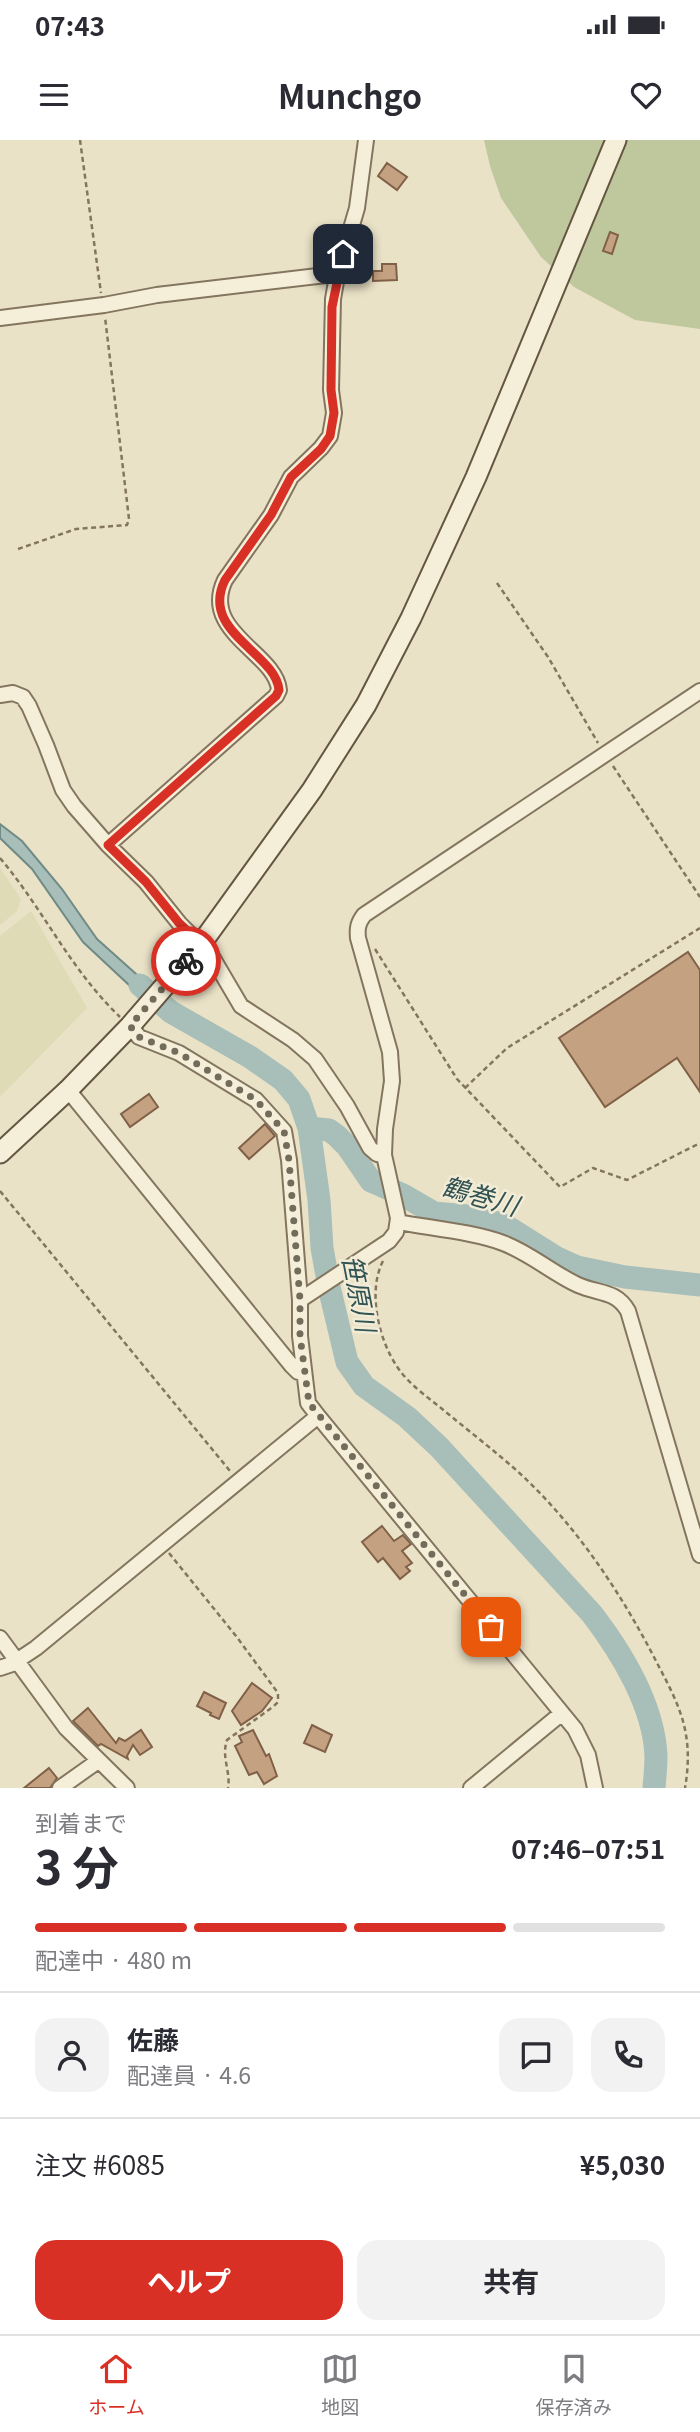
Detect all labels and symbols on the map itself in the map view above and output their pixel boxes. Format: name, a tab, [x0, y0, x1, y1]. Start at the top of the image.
pin	[313, 224, 373, 284]
courier	[151, 926, 221, 996]
water label: 鶴巻川	[438, 1165, 526, 1223]
water label: 笹原川	[335, 1251, 387, 1338]
pin	[461, 1597, 521, 1657]

